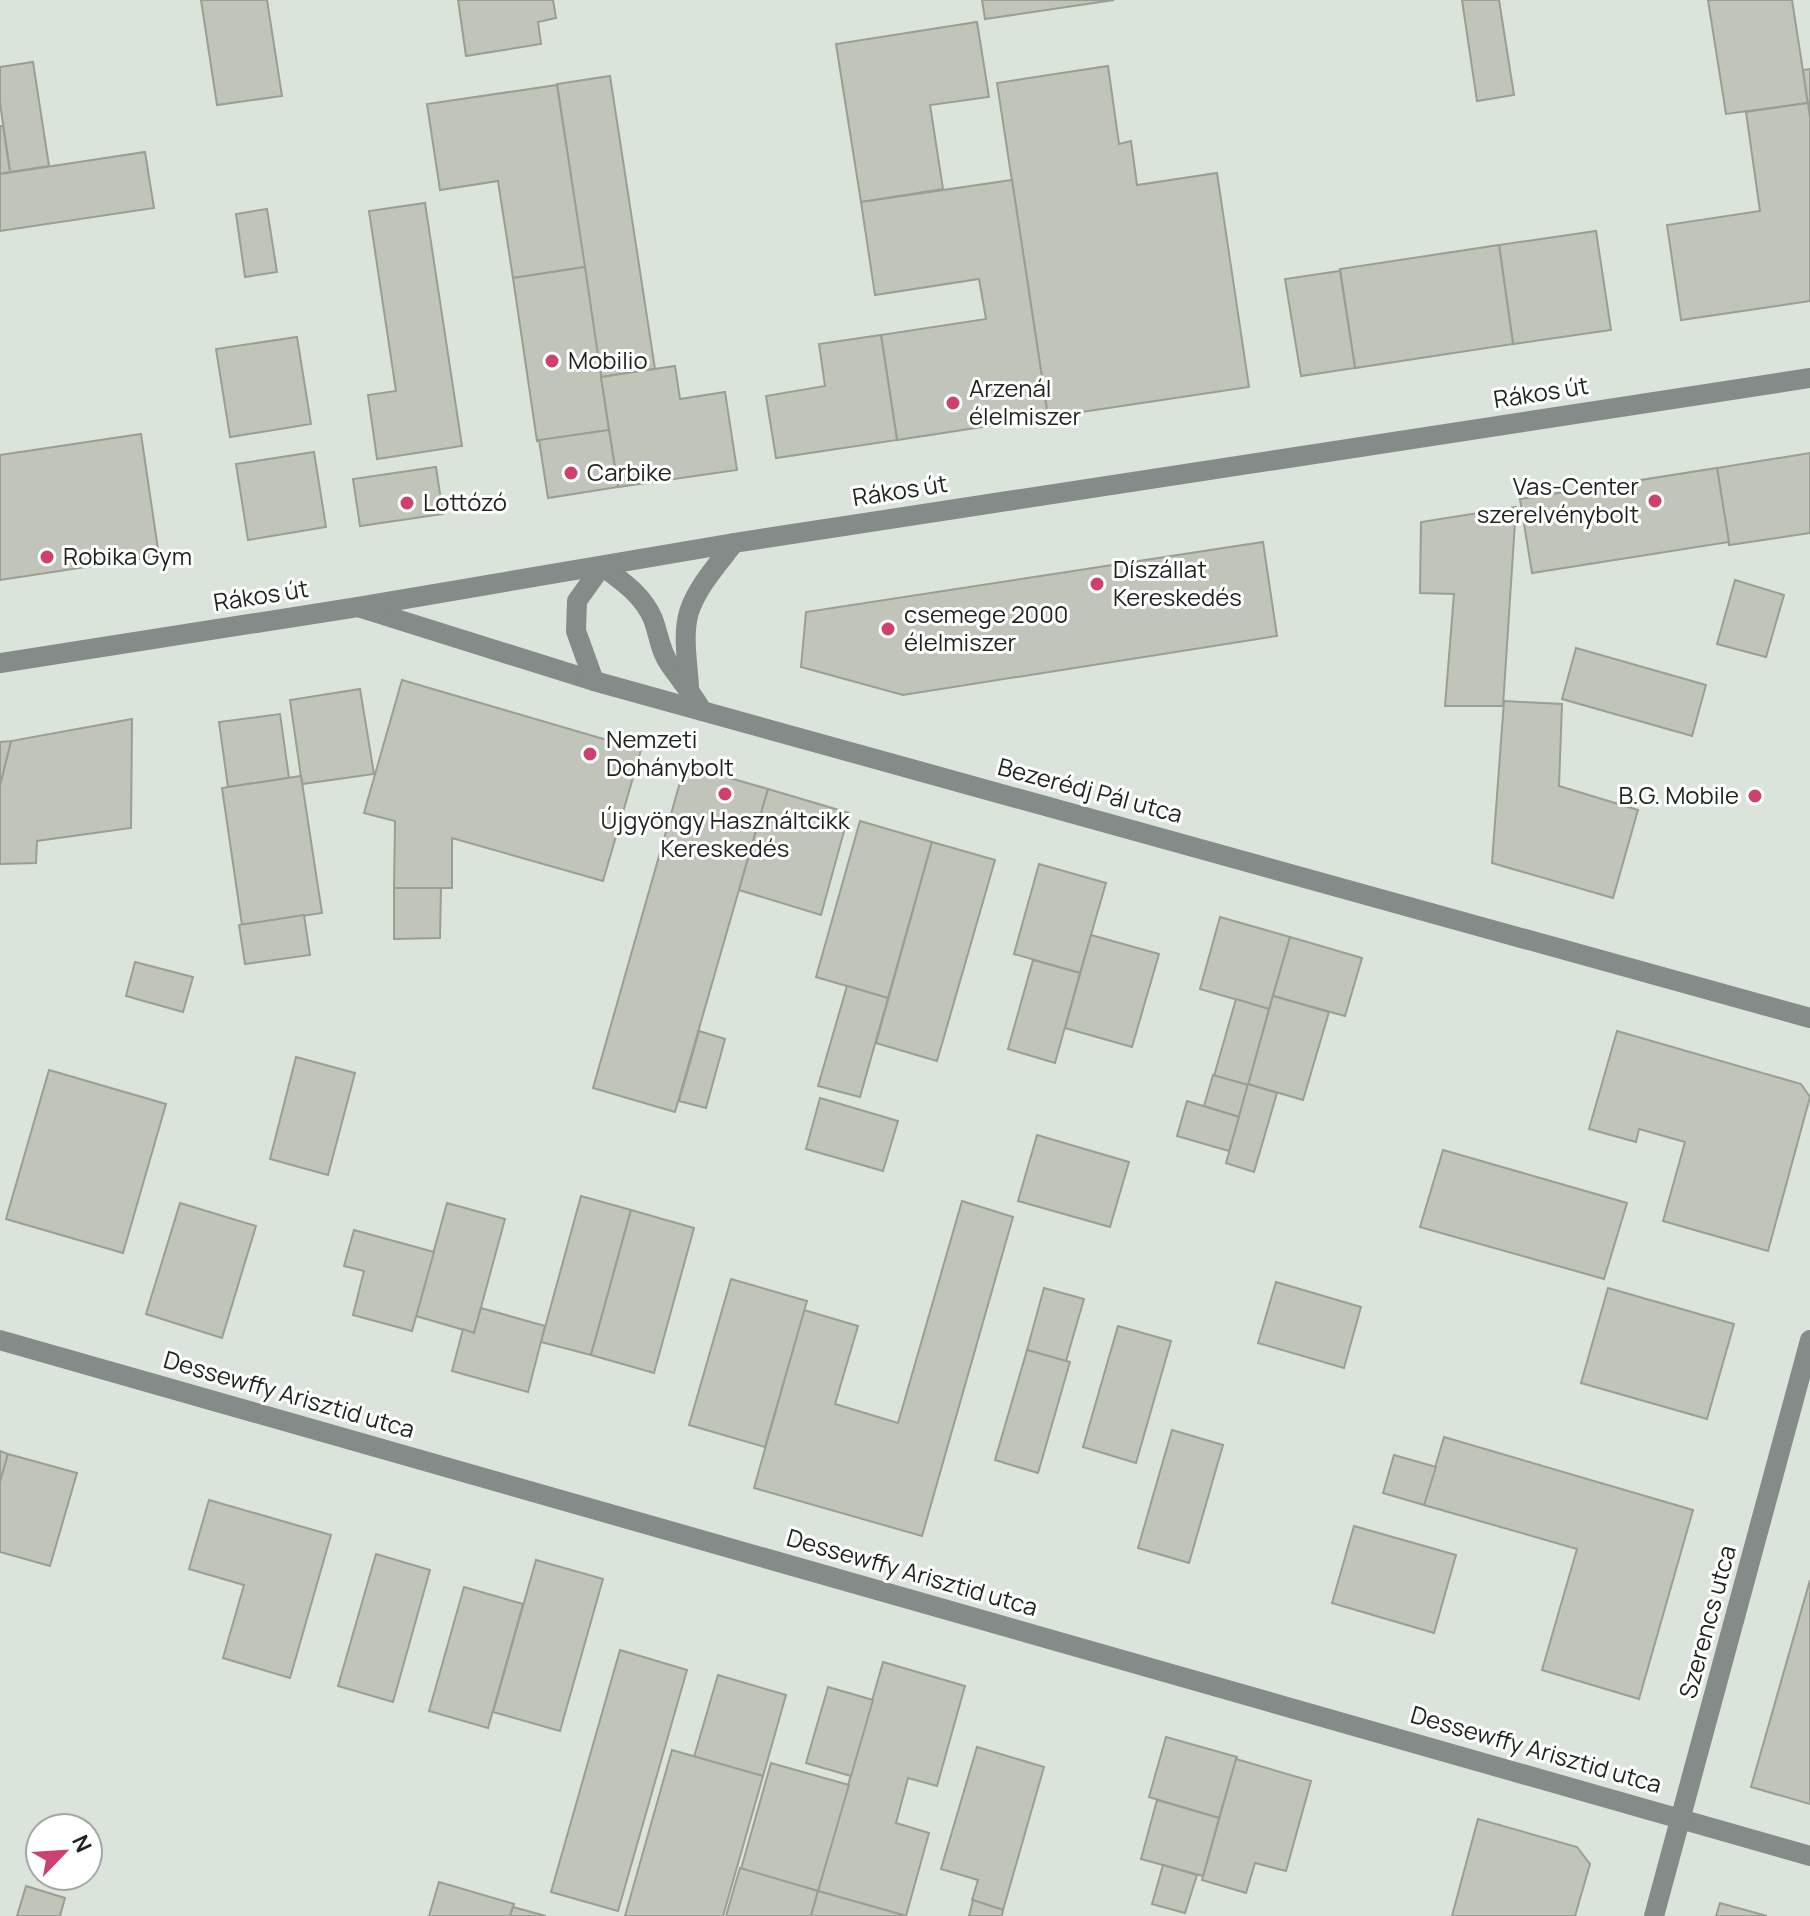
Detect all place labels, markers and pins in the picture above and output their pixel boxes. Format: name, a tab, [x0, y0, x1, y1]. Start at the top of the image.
place label: Mobilio	[568, 343, 648, 376]
marker: Mobilio	[543, 352, 561, 370]
place label: Arzenál élelmiszer	[969, 371, 1082, 432]
marker: Arzenál élelmiszer	[944, 394, 962, 412]
place label: Carbike	[587, 455, 672, 488]
marker: Carbike	[562, 464, 580, 482]
place label: Vas-Center szerelvénybolt	[1477, 469, 1639, 530]
place label: Lottózó	[423, 485, 507, 518]
marker: Vas-Center szerelvénybolt	[1646, 492, 1664, 510]
marker: Lottózó	[398, 494, 416, 512]
place label: Robika Gym	[63, 539, 192, 572]
marker: Robika Gym	[38, 548, 56, 566]
place label: Díszállat Kereskedés	[1113, 552, 1242, 613]
marker: Díszállat Kereskedés	[1088, 575, 1106, 593]
place label: csemege 2000 élelmiszer	[904, 597, 1069, 658]
marker: csemege 2000 élelmiszer	[879, 620, 897, 638]
place label: Nemzeti Dohánybolt	[606, 722, 734, 783]
marker: Nemzeti Dohánybolt	[581, 745, 599, 763]
place label: B.G. Mobile	[1619, 778, 1739, 811]
marker: Újgyöngy Használtcikk Kereskedés	[716, 785, 734, 803]
marker: B.G. Mobile	[1746, 787, 1764, 805]
place label: Újgyöngy Használtcikk Kereskedés	[600, 803, 851, 864]

